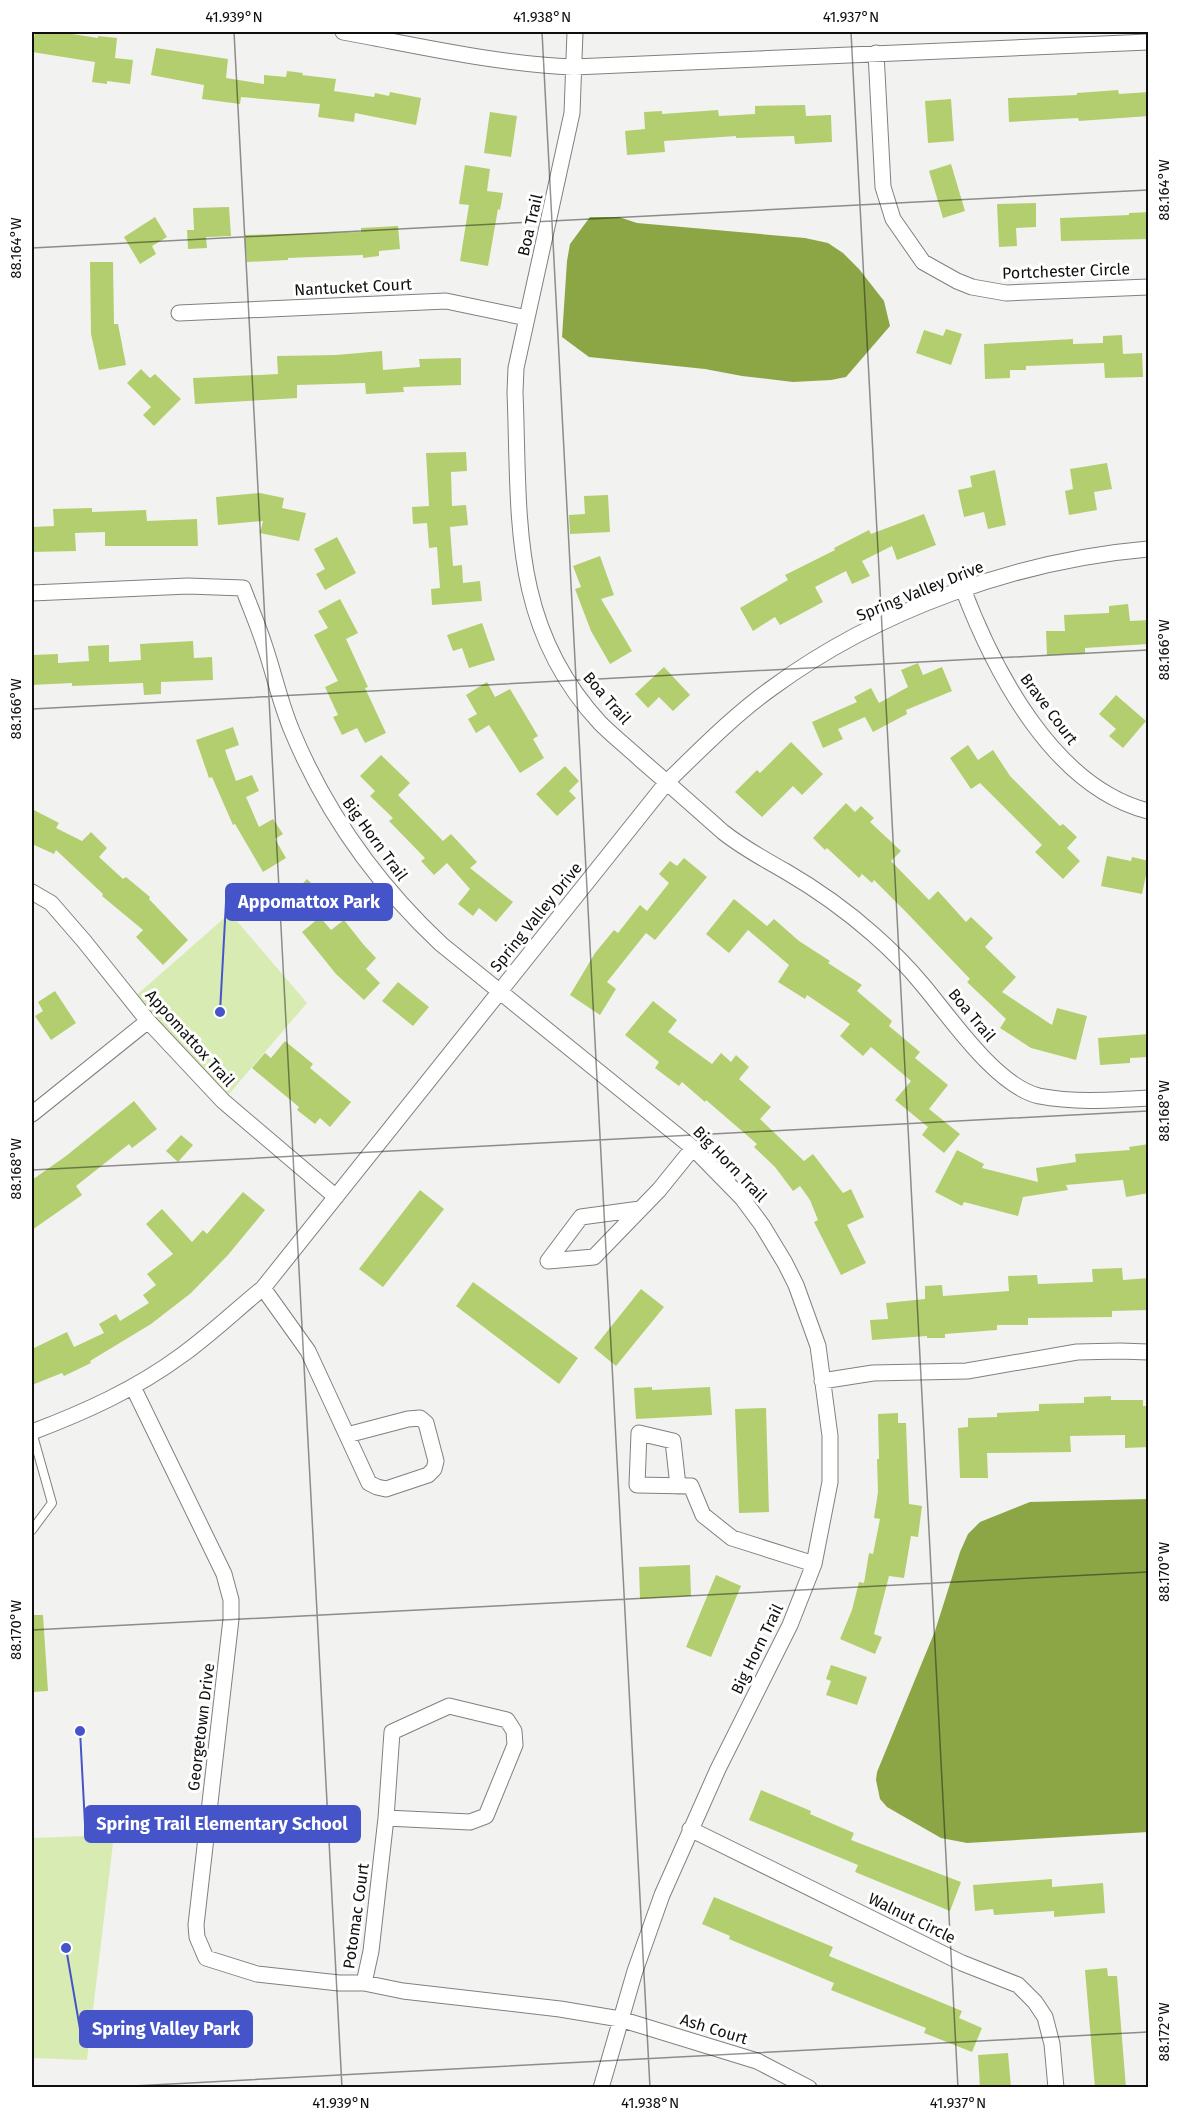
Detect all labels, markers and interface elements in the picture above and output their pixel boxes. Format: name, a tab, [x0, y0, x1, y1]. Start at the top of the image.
text: 41.939°N	[205, 8, 263, 26]
text: 41.938°N	[513, 8, 571, 26]
text: 41.937°N	[823, 8, 879, 26]
text: 88.164°W	[1155, 159, 1173, 221]
street label: Boa Trail	[514, 192, 546, 258]
text: 88.164°W	[7, 217, 25, 279]
street label: Portchester Circle	[1002, 259, 1130, 283]
street label: Nantucket Court	[294, 274, 413, 300]
street label: Spring Valley Drive	[854, 557, 986, 625]
text: 88.166°W	[1155, 619, 1173, 681]
street label: Boa Trail	[579, 668, 635, 728]
street label: Brave Court	[1016, 670, 1082, 748]
text: 88.166°W	[7, 678, 25, 740]
street label: Big Horn Trail	[338, 794, 412, 885]
street label: Spring Valley Drive	[486, 858, 586, 976]
callout: Appomattox Park	[226, 884, 392, 920]
text: Appomattox Park	[237, 891, 381, 913]
street label: Boa Trail	[944, 985, 1000, 1046]
street label: Appomattox Trail	[142, 986, 239, 1091]
text: 88.168°W	[1155, 1080, 1173, 1142]
street label: Big Horn Trail	[689, 1122, 771, 1206]
text: 88.168°W	[7, 1138, 25, 1200]
text: 88.170°W	[1155, 1541, 1173, 1602]
text: 88.170°W	[7, 1599, 25, 1660]
street label: Big Horn Trail	[727, 1600, 787, 1697]
street label: Georgetown Drive	[184, 1662, 218, 1792]
callout: Spring Trail Elementary School	[85, 1806, 360, 1842]
text: Spring Trail Elementary School	[96, 1813, 348, 1835]
street label: Potomac Court	[339, 1862, 373, 1970]
street label: Walnut Circle	[865, 1889, 959, 1947]
text: 88.172°W	[1155, 2002, 1173, 2062]
street label: Ash Court	[678, 2010, 750, 2048]
callout: Spring Valley Park	[80, 2011, 252, 2047]
text: Spring Valley Park	[92, 2018, 241, 2040]
text: 41.939°N	[312, 2094, 370, 2112]
text: 41.938°N	[621, 2094, 679, 2112]
text: 41.937°N	[930, 2094, 986, 2112]

